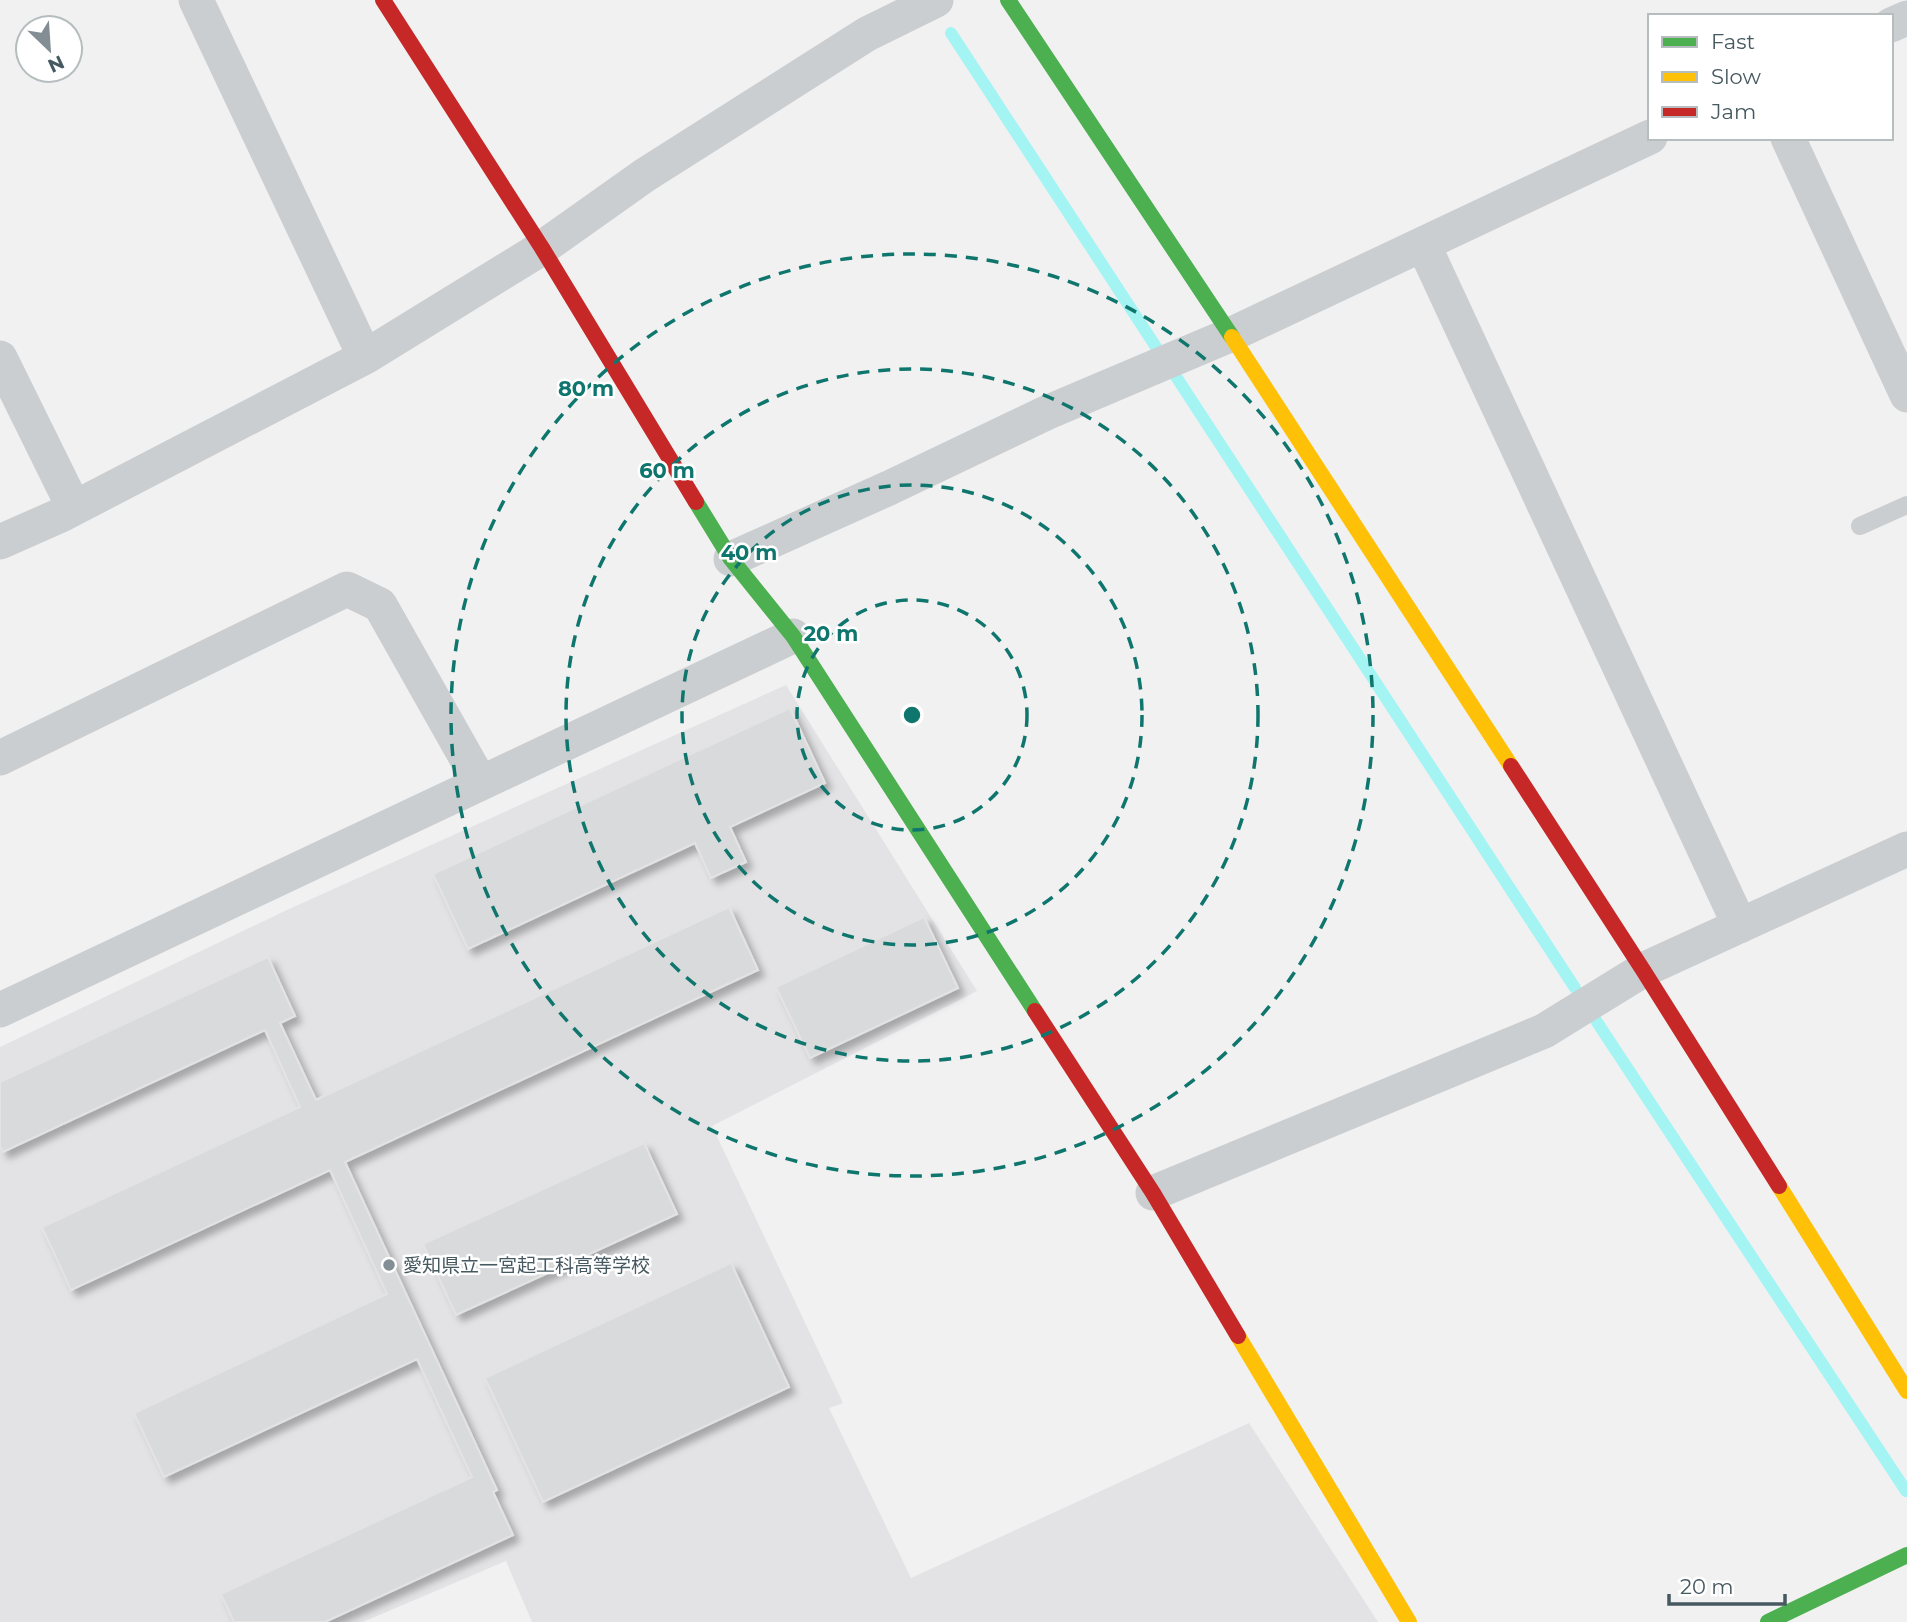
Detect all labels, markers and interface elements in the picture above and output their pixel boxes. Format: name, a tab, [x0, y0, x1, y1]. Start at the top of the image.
north arrow	[14, 14, 84, 84]
legend	[1648, 14, 1893, 140]
text: Fast	[1711, 29, 1755, 54]
text: N	[44, 50, 68, 78]
text: Slow	[1711, 64, 1761, 89]
text: Jam	[1710, 99, 1756, 124]
text: 80 m	[558, 376, 614, 401]
text: 60 m	[639, 458, 695, 483]
text: 40 m	[721, 540, 777, 565]
text: 20 m	[804, 621, 858, 646]
centre of rings	[900, 703, 924, 727]
place label: 愛知県立一宮起工科高等学校	[403, 1254, 650, 1277]
marker: 愛知県立一宮起工科高等学校	[381, 1257, 397, 1273]
scale bar	[1669, 1562, 1784, 1606]
text: 20 m	[1680, 1574, 1734, 1599]

